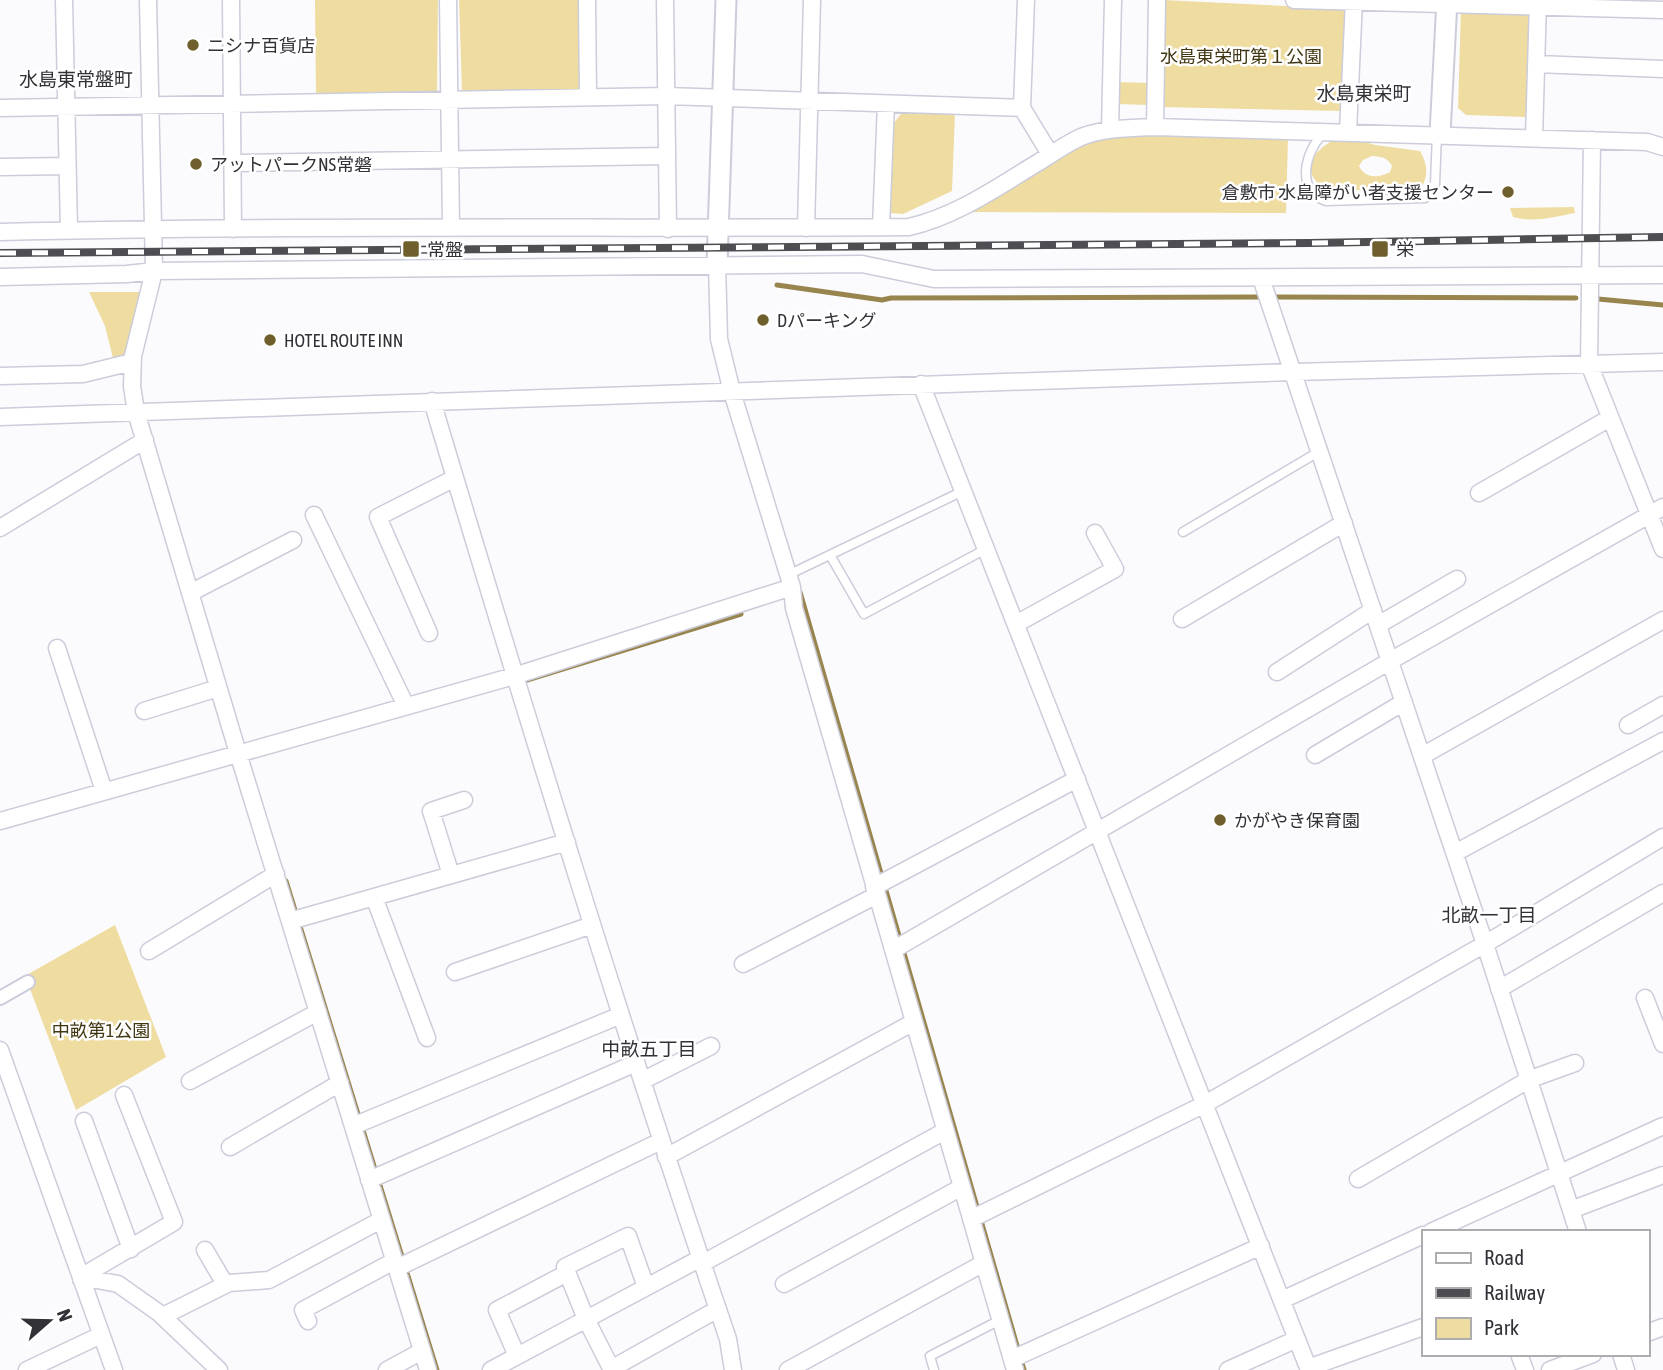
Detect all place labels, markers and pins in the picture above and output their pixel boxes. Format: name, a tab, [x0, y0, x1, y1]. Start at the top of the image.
place label: ニシナ百貨店	[207, 35, 315, 56]
marker: ニシナ百貨店	[185, 37, 201, 53]
place label: アットパークNS常磐	[210, 154, 372, 175]
marker: アットパークNS常磐	[188, 156, 204, 172]
place label: 倉敷市 水島障がい者支援センター	[1222, 182, 1494, 203]
marker: 倉敷市 水島障がい者支援センター	[1500, 184, 1516, 200]
marker: 常盤	[401, 239, 421, 259]
place label: 常盤	[427, 239, 463, 260]
marker: 栄	[1370, 239, 1390, 259]
place label: 栄	[1396, 239, 1414, 260]
place label: Dパーキング	[777, 310, 877, 331]
marker: Dパーキング	[755, 312, 771, 328]
place label: HOTEL ROUTE INN	[284, 330, 403, 351]
marker: HOTEL ROUTE INN	[262, 332, 278, 348]
place label: かがやき保育園	[1234, 810, 1360, 831]
marker: かがやき保育園	[1212, 812, 1228, 828]

